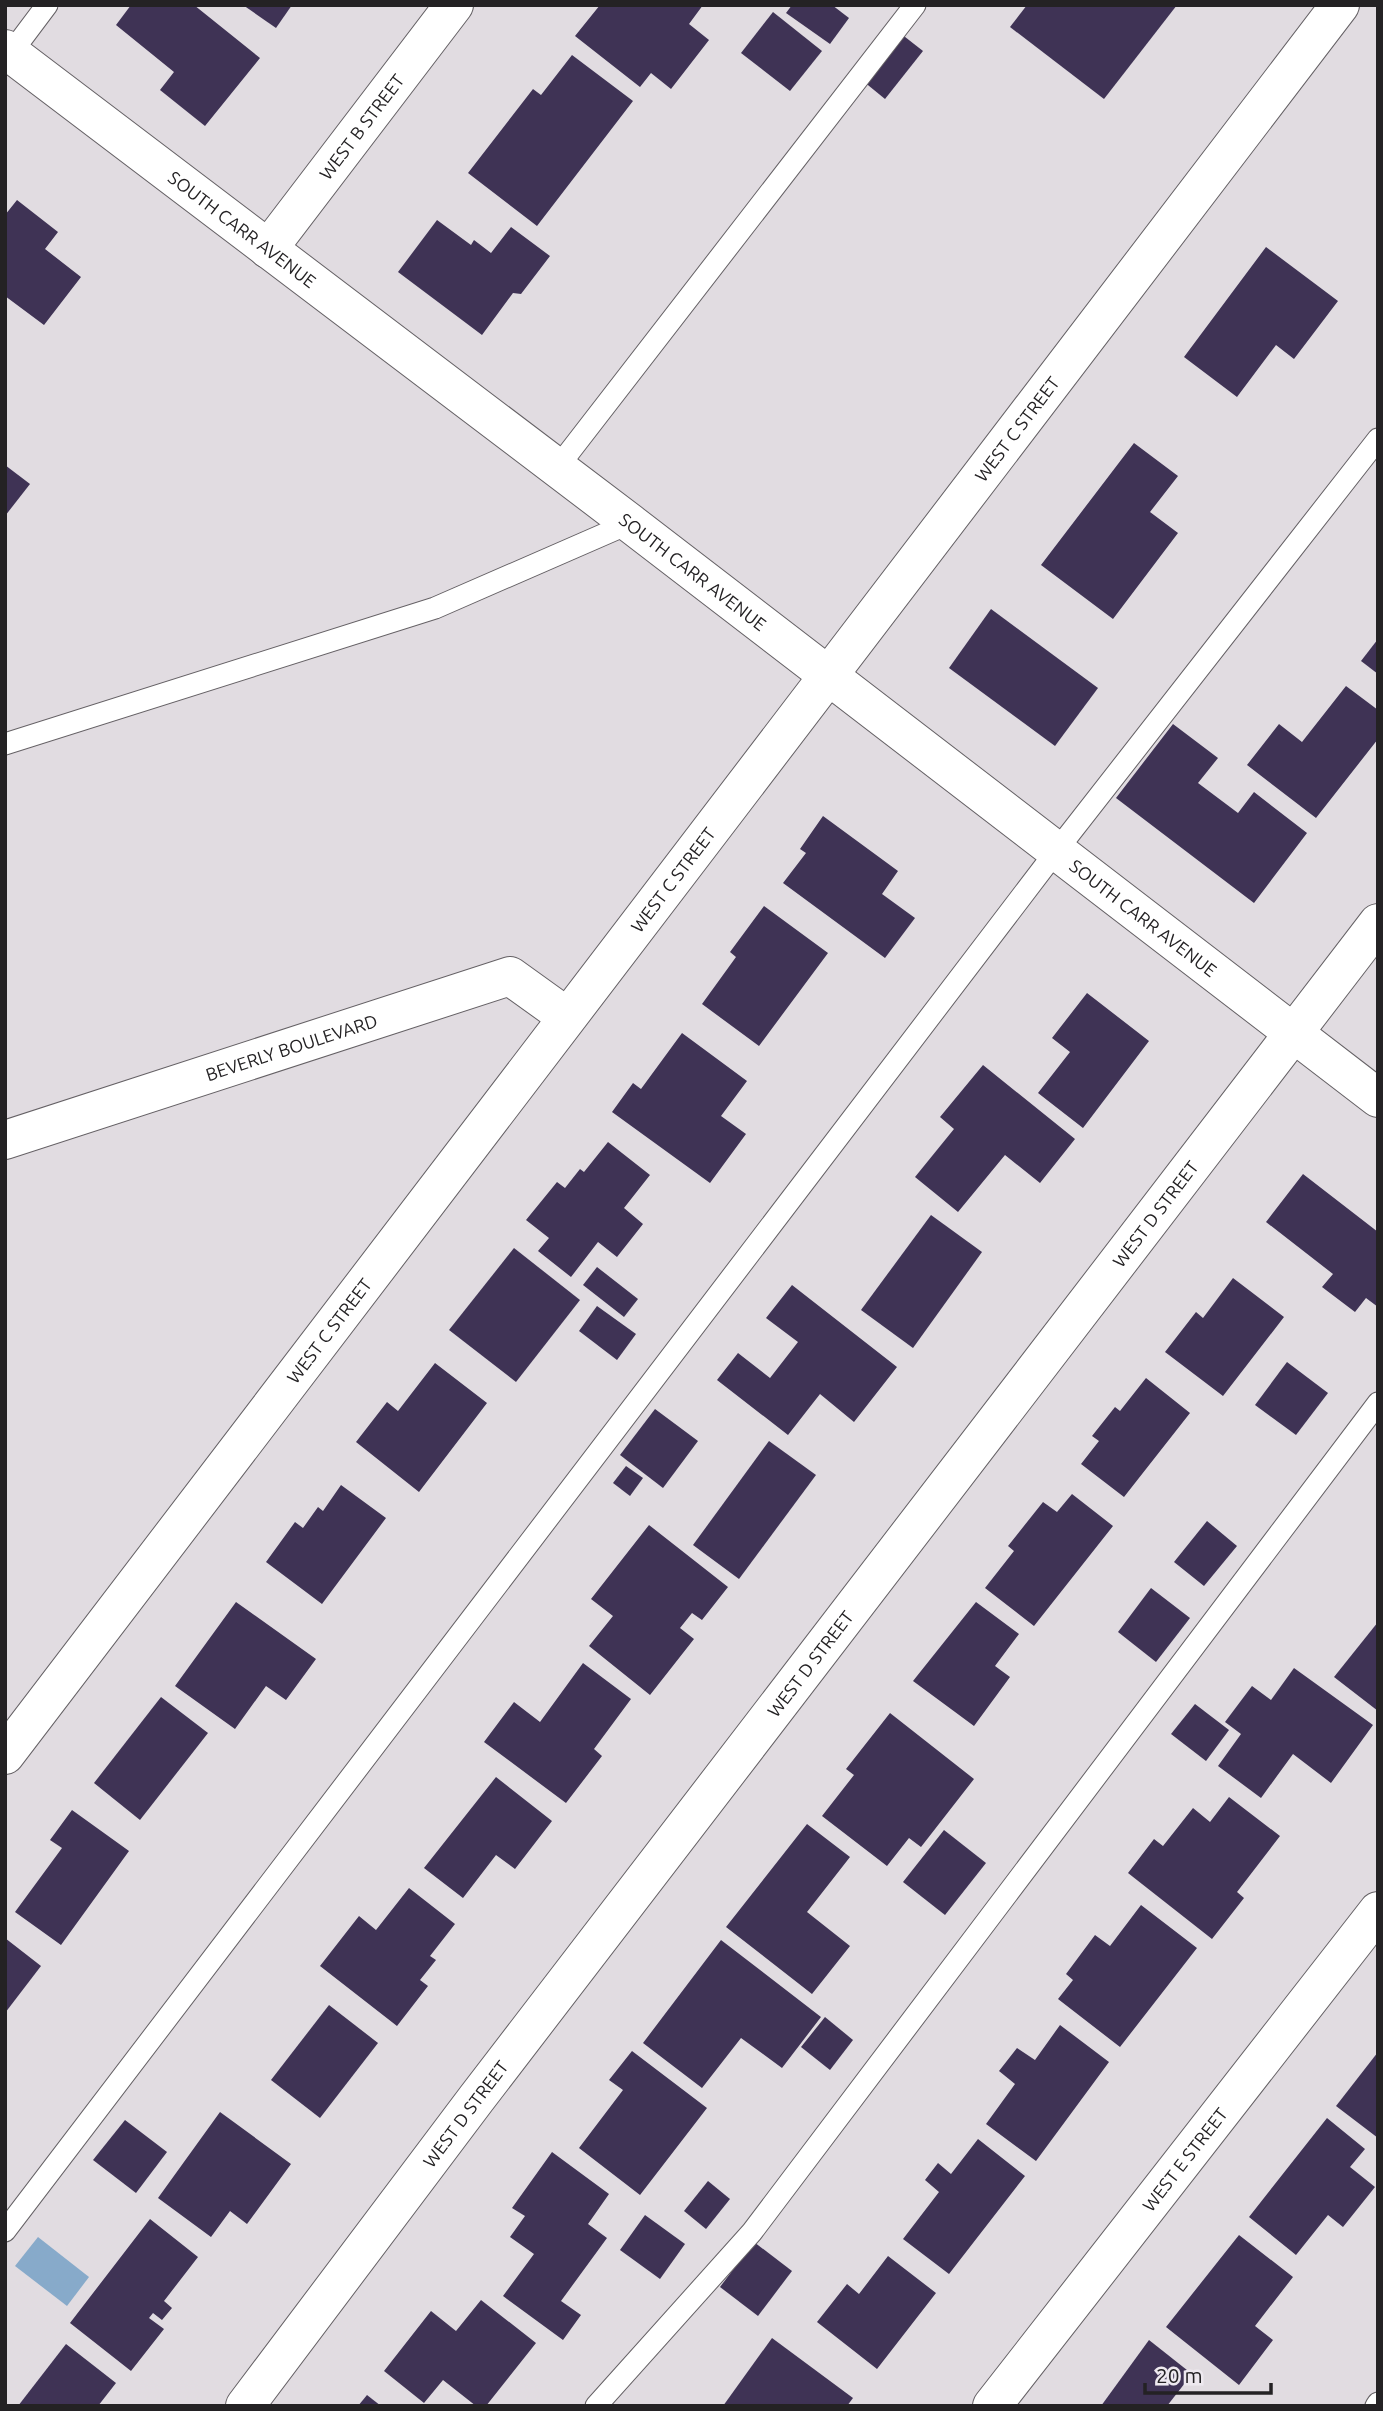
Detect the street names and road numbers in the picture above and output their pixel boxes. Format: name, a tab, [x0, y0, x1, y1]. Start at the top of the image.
street label: WEST B STREET	[315, 70, 408, 183]
street label: SOUTH CARR AVENUE	[165, 167, 320, 291]
street label: WEST C STREET	[970, 373, 1063, 485]
street label: SOUTH CARR AVENUE	[616, 509, 770, 634]
street label: WEST C STREET	[627, 823, 719, 936]
street label: SOUTH CARR AVENUE	[1066, 855, 1221, 980]
street label: BEVERLY BOULEVARD	[203, 1010, 380, 1084]
street label: WEST D STREET	[1108, 1157, 1202, 1271]
street label: WEST C STREET	[283, 1274, 375, 1387]
street label: WEST D STREET	[763, 1607, 857, 1720]
street label: WEST D STREET	[419, 2057, 512, 2171]
street label: WEST E STREET	[1138, 2104, 1231, 2215]

